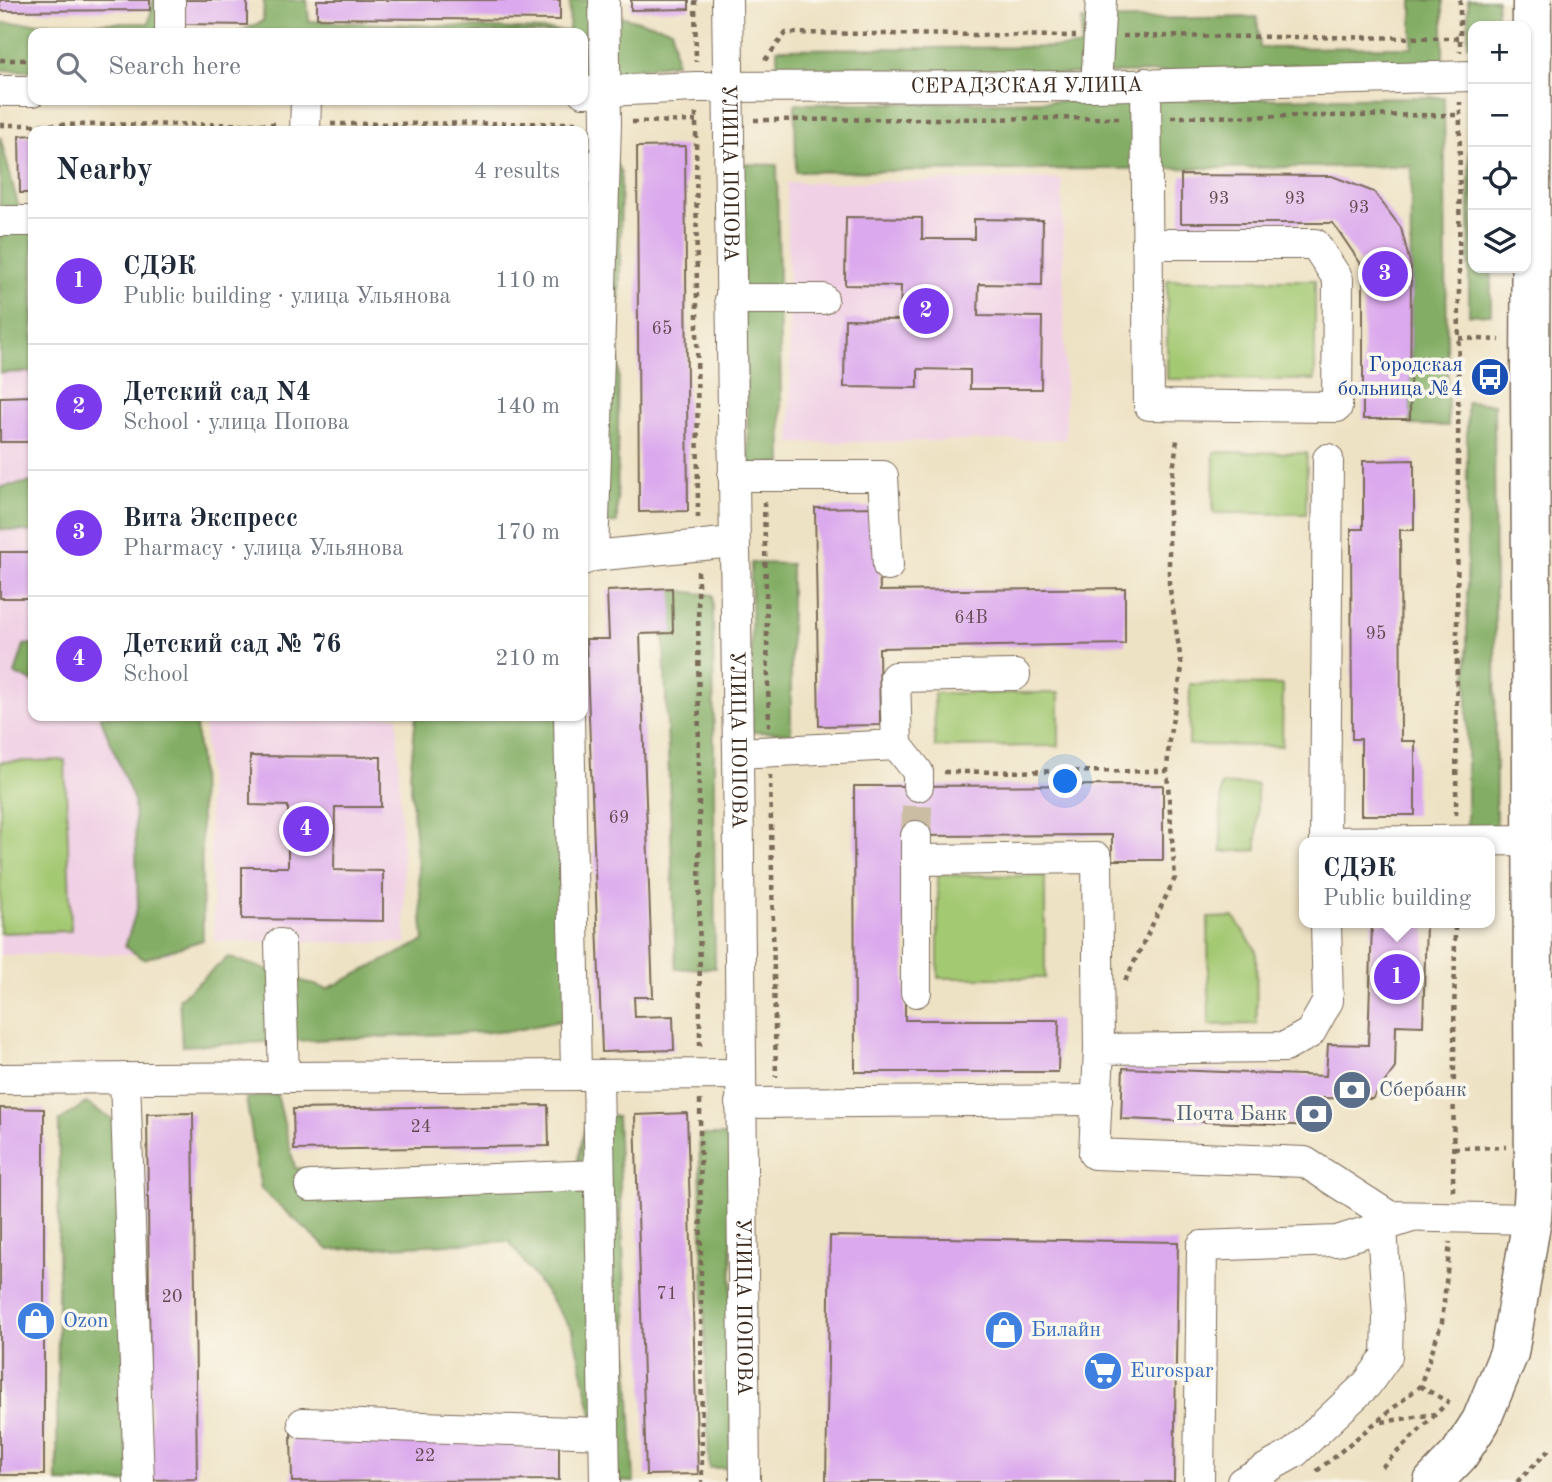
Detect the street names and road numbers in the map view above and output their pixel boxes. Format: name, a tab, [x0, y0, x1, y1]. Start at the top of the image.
street label: СЕРАДЗСКАЯ УЛИЦА	[911, 74, 1143, 97]
street label: УЛИЦА ПОПОВА	[718, 84, 741, 262]
street label: УЛИЦА ПОПОВА	[726, 651, 749, 829]
street label: УЛИЦА ПОПОВА	[732, 1218, 755, 1396]

